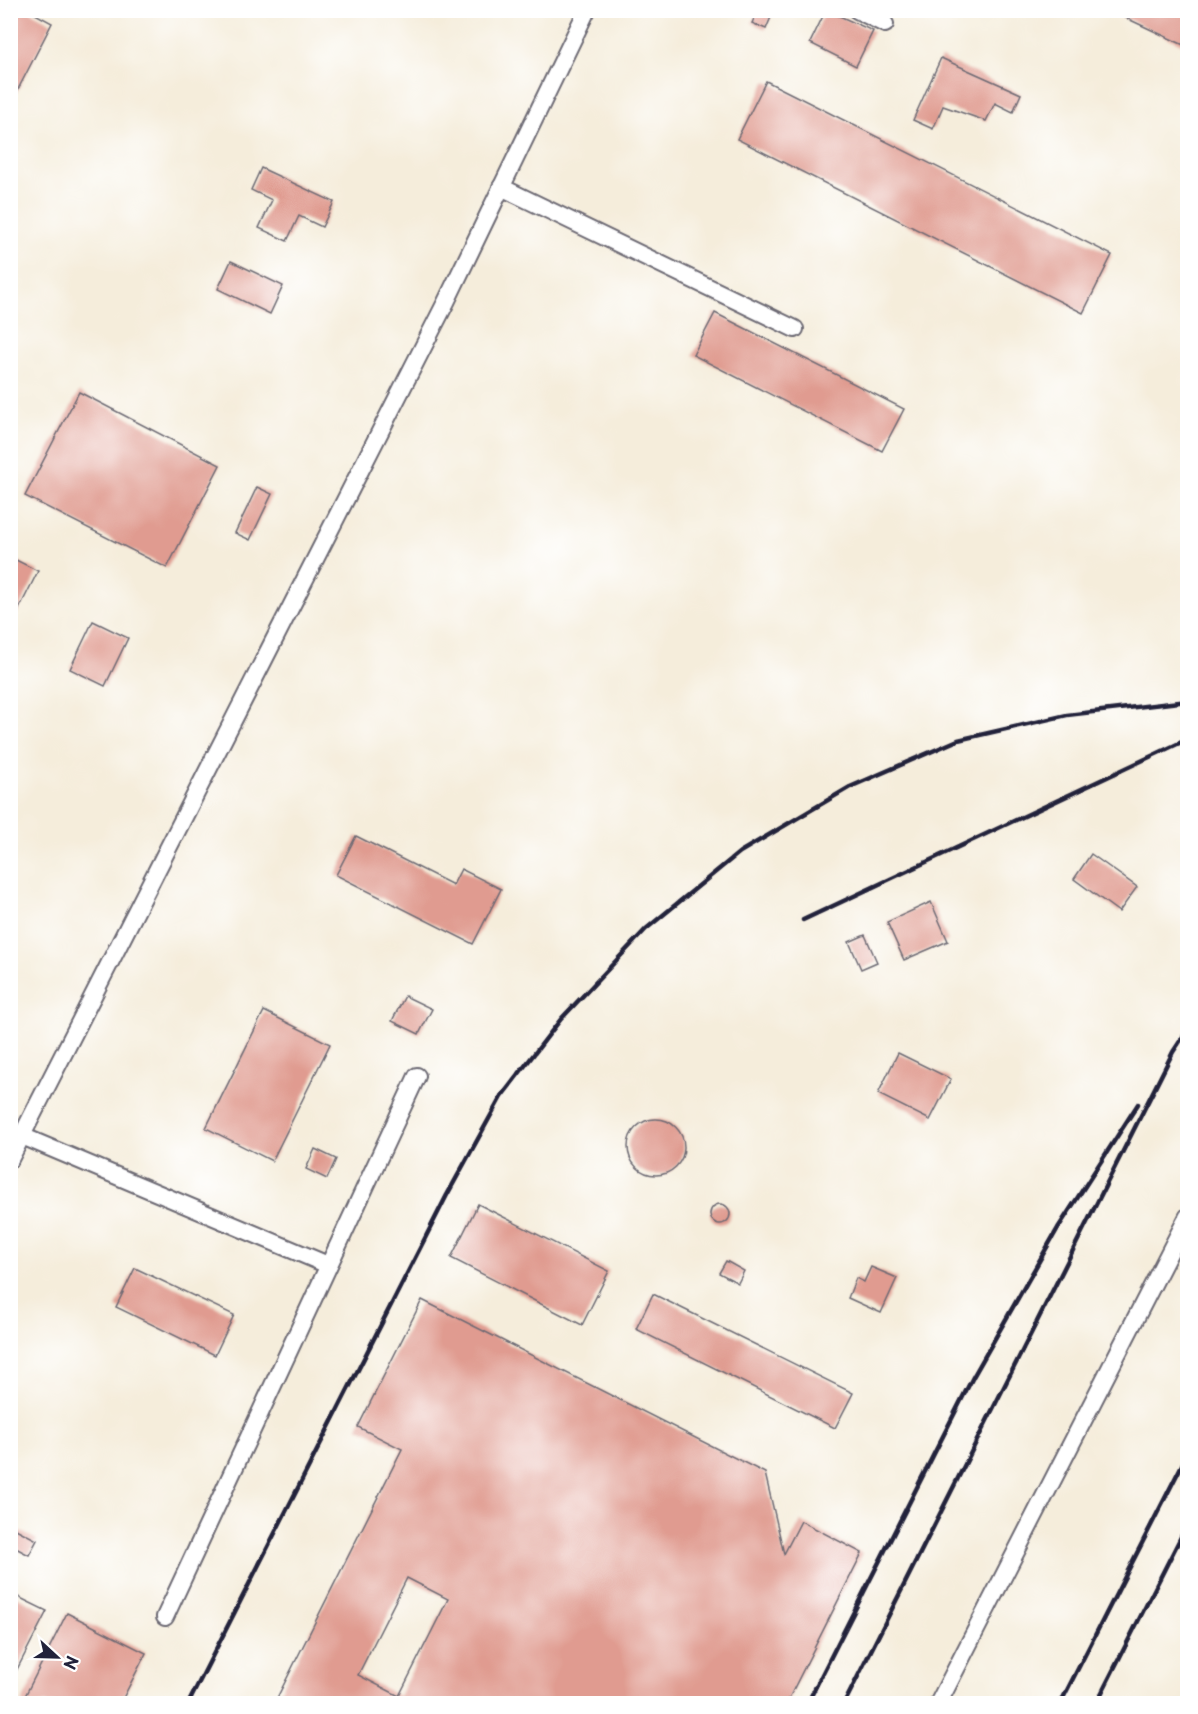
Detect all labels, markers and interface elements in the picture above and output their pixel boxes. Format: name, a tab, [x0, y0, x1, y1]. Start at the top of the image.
north arrow	[27, 1627, 87, 1687]
text: N	[58, 1653, 85, 1673]

